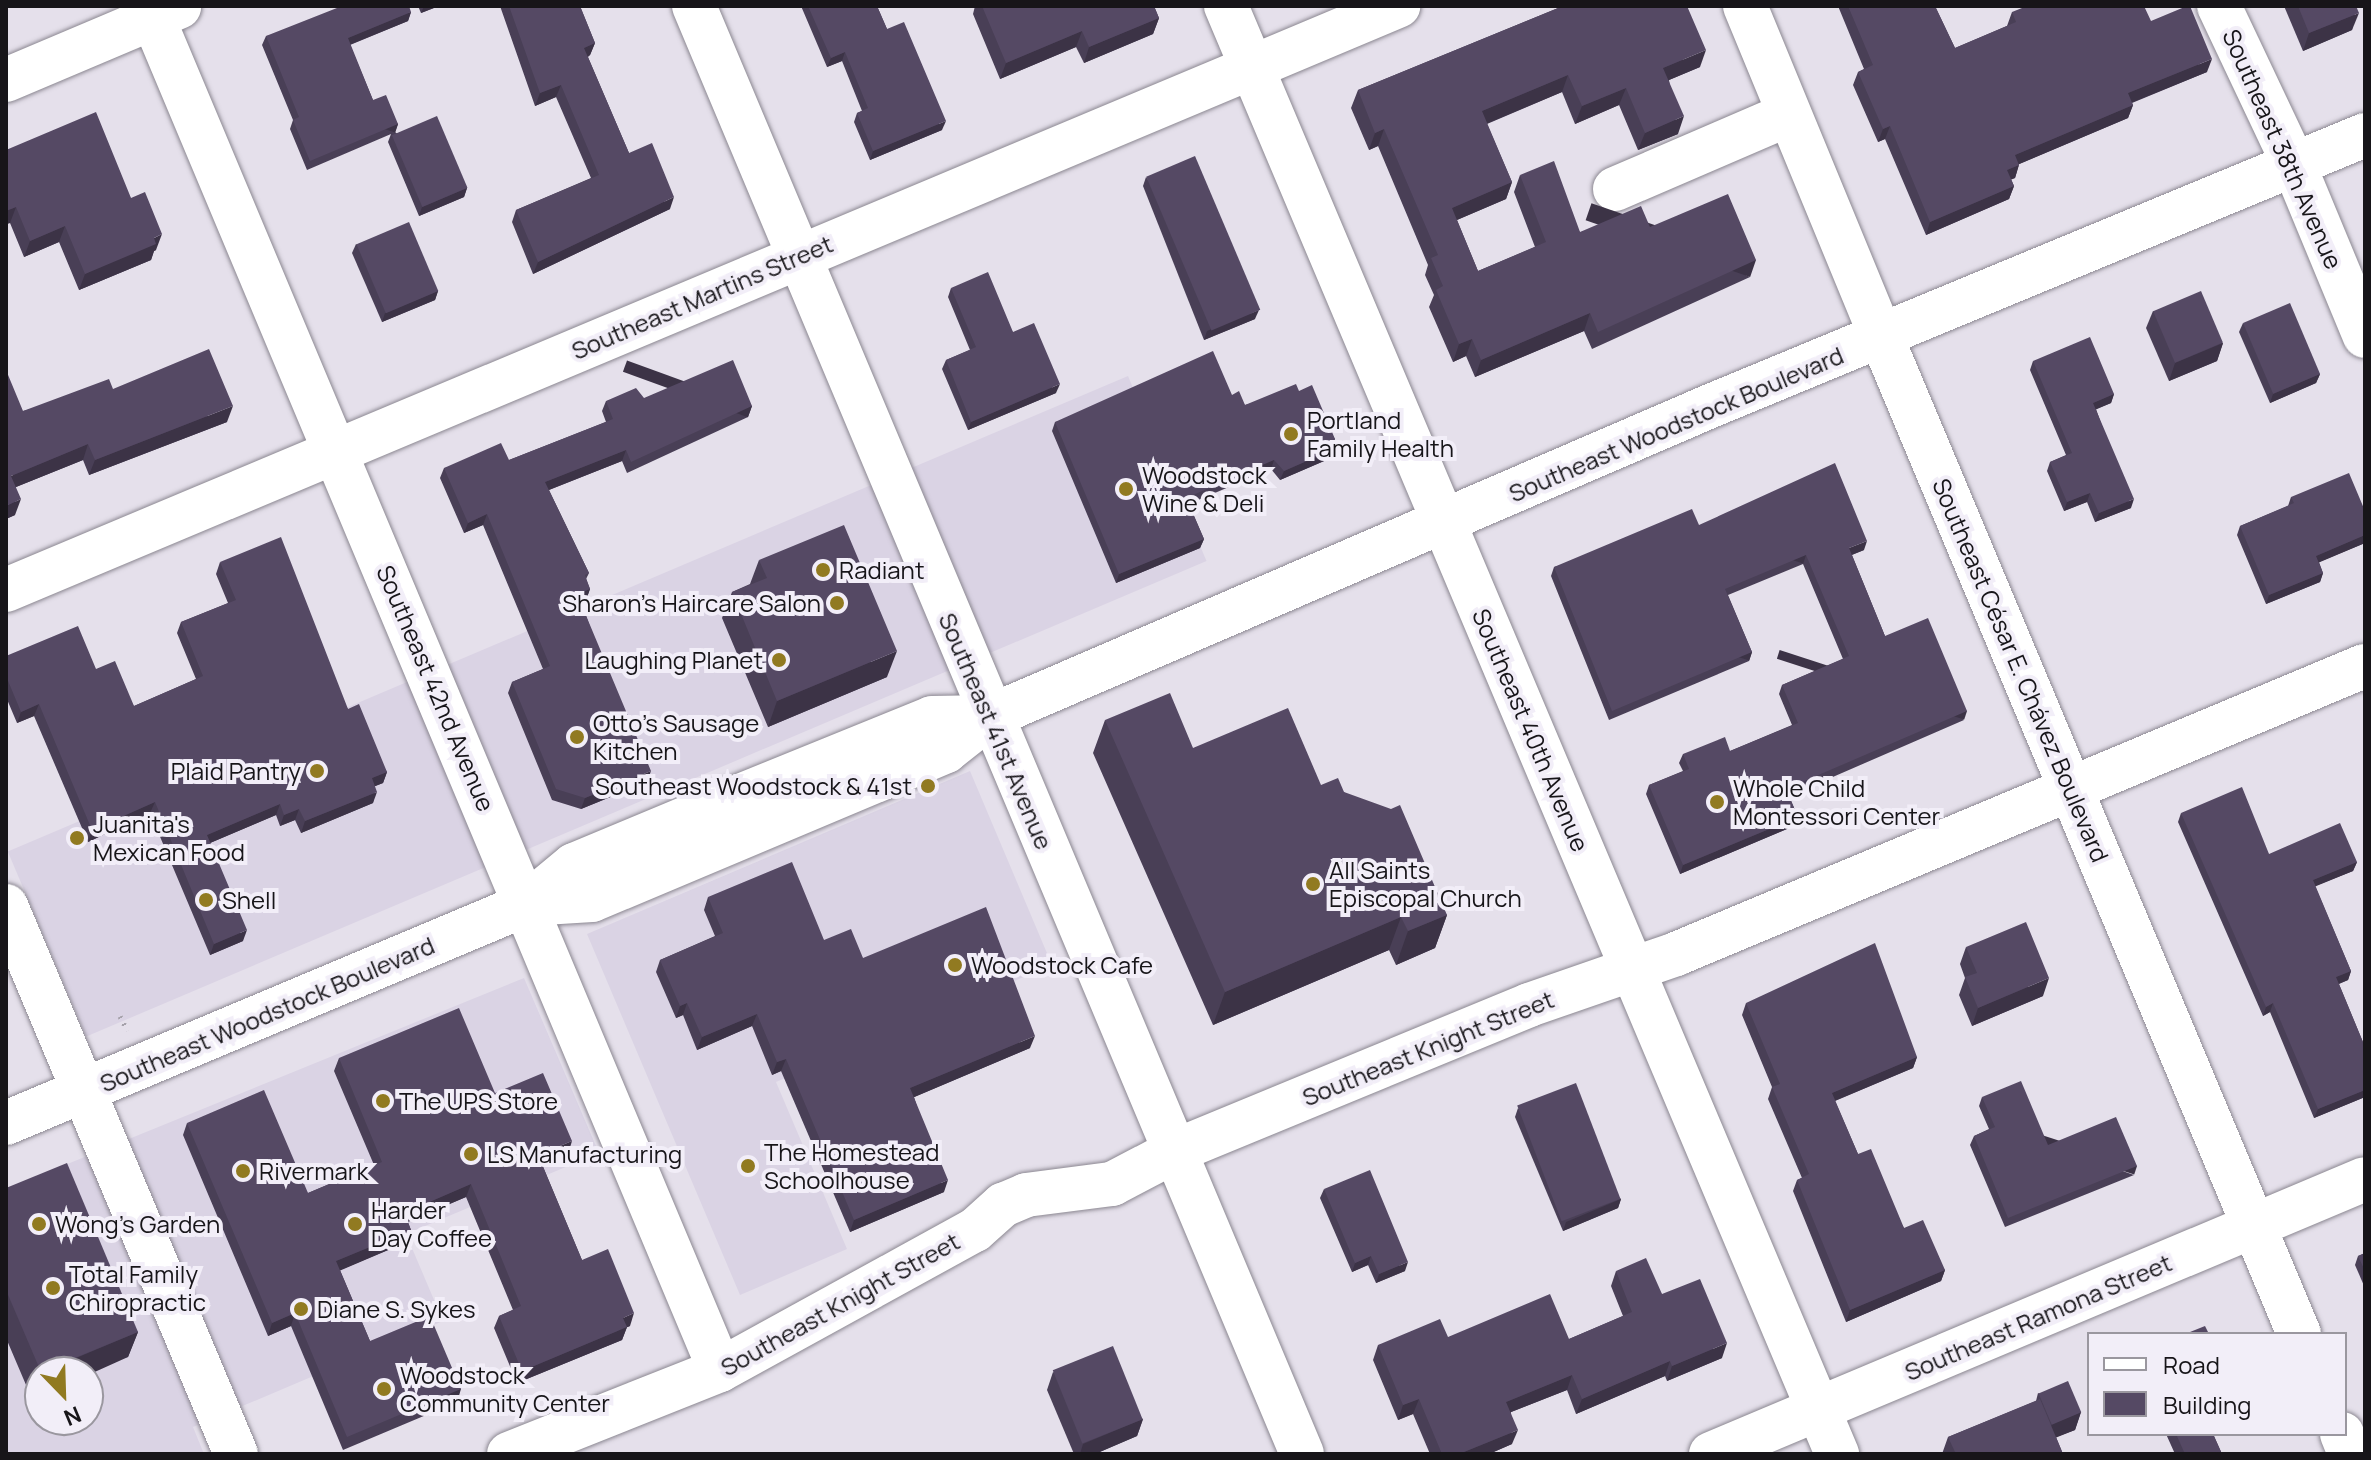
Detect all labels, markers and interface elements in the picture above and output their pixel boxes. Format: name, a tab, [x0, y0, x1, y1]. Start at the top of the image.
street label: Southeast 38th Avenue	[2217, 25, 2349, 273]
street label: Southeast Martins Street	[567, 229, 837, 365]
street label: Southeast Woodstock Boulevard	[1504, 340, 1848, 508]
place label: Portland Family Health	[1307, 406, 1454, 462]
marker: Portland Family Health	[1282, 425, 1300, 443]
place label: Woodstock Wine & Deli	[1142, 461, 1267, 517]
street label: Southeast César E. Chávez Boulevard	[1927, 474, 2115, 866]
marker: Woodstock Wine & Deli	[1117, 480, 1135, 498]
place label: Radiant	[839, 556, 924, 584]
street label: Southeast 42nd Avenue	[371, 561, 501, 815]
marker: Radiant	[814, 561, 832, 579]
place label: Sharon's Haircare Salon	[562, 589, 821, 617]
marker: Sharon's Haircare Salon	[828, 594, 846, 612]
street label: Southeast 40th Avenue	[1467, 604, 1595, 856]
street label: Southeast 41st Avenue	[933, 609, 1059, 853]
place label: Laughing Planet	[585, 646, 763, 674]
marker: Laughing Planet	[770, 651, 788, 669]
place label: Otto's Sausage Kitchen	[593, 709, 759, 765]
marker: Otto's Sausage Kitchen	[568, 728, 586, 746]
place label: Plaid Pantry	[171, 757, 301, 785]
marker: Plaid Pantry	[308, 762, 326, 780]
place label: Southeast Woodstock & 41st	[595, 772, 912, 800]
place label: Whole Child Montessori Center	[1733, 774, 1940, 830]
marker: Southeast Woodstock & 41st	[919, 777, 937, 795]
marker: Whole Child Montessori Center	[1708, 793, 1726, 811]
place label: Juanita's Mexican Food	[93, 810, 245, 866]
marker: Juanita's Mexican Food	[68, 829, 86, 847]
place label: All Saints Episcopal Church	[1329, 856, 1522, 912]
marker: All Saints Episcopal Church	[1304, 875, 1322, 893]
place label: Shell	[222, 886, 276, 914]
marker: Shell	[197, 891, 215, 909]
street label: Southeast Woodstock Boulevard	[95, 930, 439, 1098]
place label: Woodstock Cafe	[971, 951, 1153, 979]
marker: Woodstock Cafe	[946, 956, 964, 974]
street label: Southeast Knight Street	[1298, 984, 1558, 1112]
place label: The UPS Store	[399, 1087, 558, 1115]
marker: The UPS Store	[374, 1092, 392, 1110]
place label: The Homestead Schoolhouse	[764, 1138, 939, 1194]
place label: LS Manufacturing	[487, 1140, 682, 1168]
marker: LS Manufacturing	[462, 1145, 480, 1163]
place label: Rivermark	[259, 1157, 368, 1185]
marker: The Homestead Schoolhouse	[739, 1157, 757, 1175]
marker: Rivermark	[234, 1162, 252, 1180]
place label: Harder Day Coffee	[371, 1196, 492, 1252]
place label: Wong's Garden	[55, 1210, 220, 1238]
marker: Wong's Garden	[30, 1215, 48, 1233]
marker: Harder Day Coffee	[346, 1215, 364, 1233]
street label: Southeast Knight Street	[716, 1226, 964, 1382]
street label: Southeast Ramona Street	[1900, 1248, 2176, 1386]
place label: Total Family Chiropractic	[69, 1260, 206, 1316]
marker: Total Family Chiropractic	[44, 1279, 62, 1297]
place label: Diane S. Sykes	[317, 1295, 476, 1323]
marker: Diane S. Sykes	[292, 1300, 310, 1318]
legend	[2087, 1332, 2347, 1436]
text: Road	[2163, 1348, 2220, 1381]
north arrow	[24, 1356, 104, 1436]
place label: Woodstock Community Center	[400, 1361, 610, 1417]
marker: Woodstock Community Center	[375, 1380, 393, 1398]
text: Building	[2163, 1388, 2251, 1421]
text: N	[59, 1399, 86, 1433]

